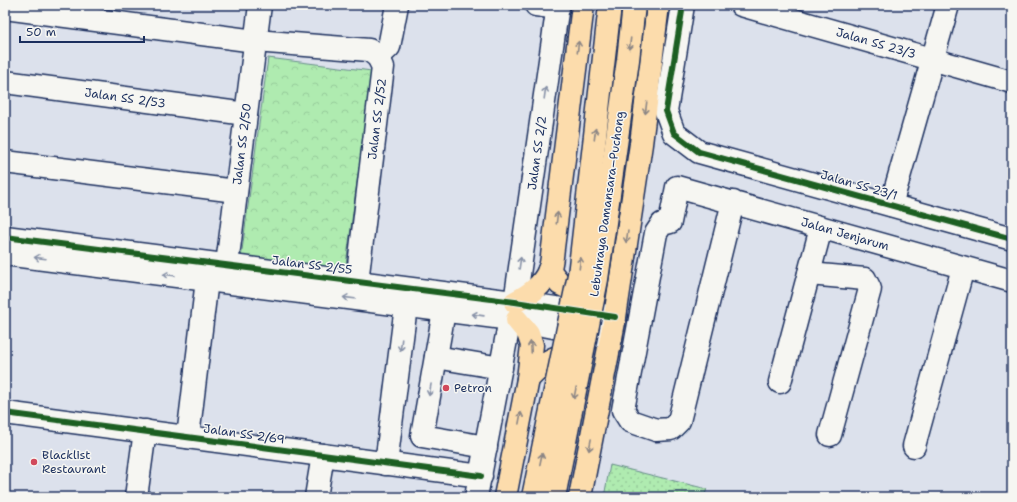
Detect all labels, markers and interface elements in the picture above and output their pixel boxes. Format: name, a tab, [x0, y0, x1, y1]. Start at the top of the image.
scale bar	[20, 18, 144, 44]
text: 50 m	[26, 24, 56, 40]
street label: Jalan SS 23/3	[834, 24, 918, 62]
one-way arrow	[626, 37, 634, 50]
one-way arrow	[574, 41, 582, 54]
street label: Jalan SS 2/52	[364, 77, 390, 161]
street label: Jalan SS 2/53	[83, 84, 167, 112]
one-way arrow	[541, 87, 549, 100]
one-way arrow	[642, 101, 649, 114]
street label: Jalan SS 2/50	[229, 102, 255, 186]
street label: Lebuhraya Damansara–Puchong	[586, 110, 628, 298]
street label: Jalan SS 2/2	[524, 115, 550, 191]
one-way arrow	[591, 128, 599, 141]
street label: Jalan SS 23/1	[819, 166, 899, 204]
one-way arrow	[553, 211, 561, 224]
street label: Jalan Jenjarum	[799, 214, 891, 254]
one-way arrow	[623, 230, 631, 243]
street label: Jalan SS 2/55	[271, 252, 353, 278]
one-way arrow	[34, 254, 47, 262]
one-way arrow	[516, 257, 524, 270]
one-way arrow	[576, 257, 584, 270]
one-way arrow	[163, 271, 176, 279]
one-way arrow	[343, 294, 356, 302]
one-way arrow	[472, 311, 485, 319]
one-way arrow	[397, 338, 405, 351]
one-way arrow	[527, 341, 534, 354]
place label: Petron	[454, 380, 492, 396]
one-way arrow	[426, 383, 434, 396]
marker: Petron	[441, 383, 451, 393]
one-way arrow	[570, 386, 578, 399]
one-way arrow	[517, 411, 525, 424]
street label: Jalan SS 2/69	[202, 420, 286, 448]
one-way arrow	[586, 438, 594, 451]
place label: Blacklist Restaurant	[42, 447, 106, 477]
one-way arrow	[537, 453, 545, 466]
marker: Blacklist Restaurant	[29, 457, 39, 467]

